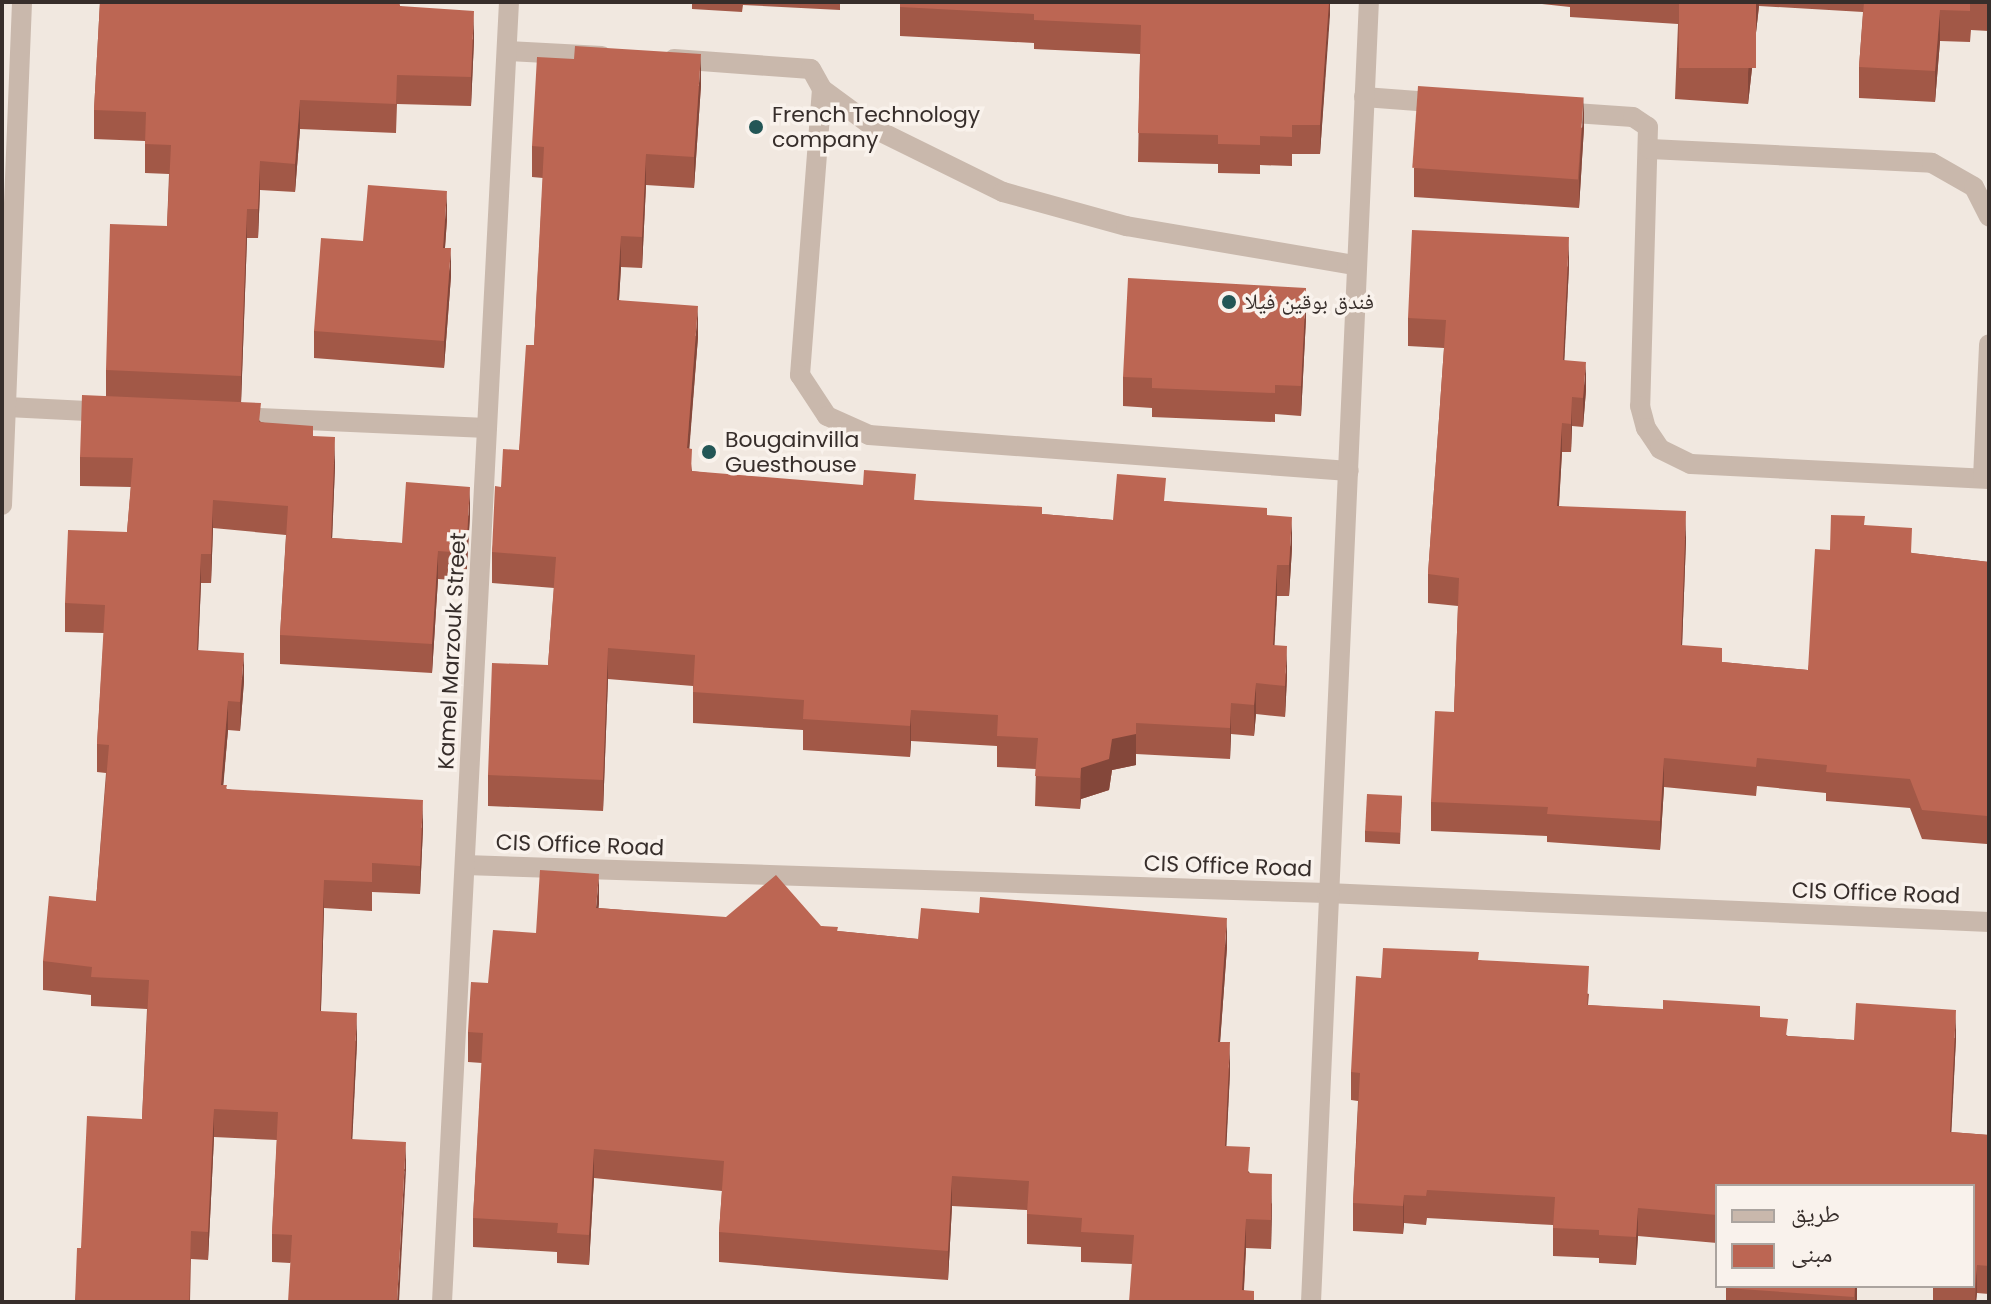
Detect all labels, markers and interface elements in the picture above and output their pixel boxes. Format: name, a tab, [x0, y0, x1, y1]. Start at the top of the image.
place label: French Technology company	[772, 101, 980, 152]
marker: French Technology company	[747, 118, 765, 136]
place label: فندق بوقين فيلا	[1245, 289, 1374, 315]
marker: فندق بوقين فيلا	[1220, 293, 1238, 311]
place label: Bougainvilla Guesthouse	[725, 426, 859, 478]
marker: Bougainvilla Guesthouse	[700, 443, 718, 461]
street label: Kamel Marzouk Street	[433, 532, 471, 770]
street label: CIS Office Road	[495, 829, 665, 861]
street label: CIS Office Road	[1143, 850, 1313, 882]
street label: CIS Office Road	[1791, 877, 1961, 909]
legend	[1715, 1184, 1975, 1288]
text: طريق	[1791, 1197, 1840, 1230]
text: مبنى	[1791, 1237, 1832, 1270]

